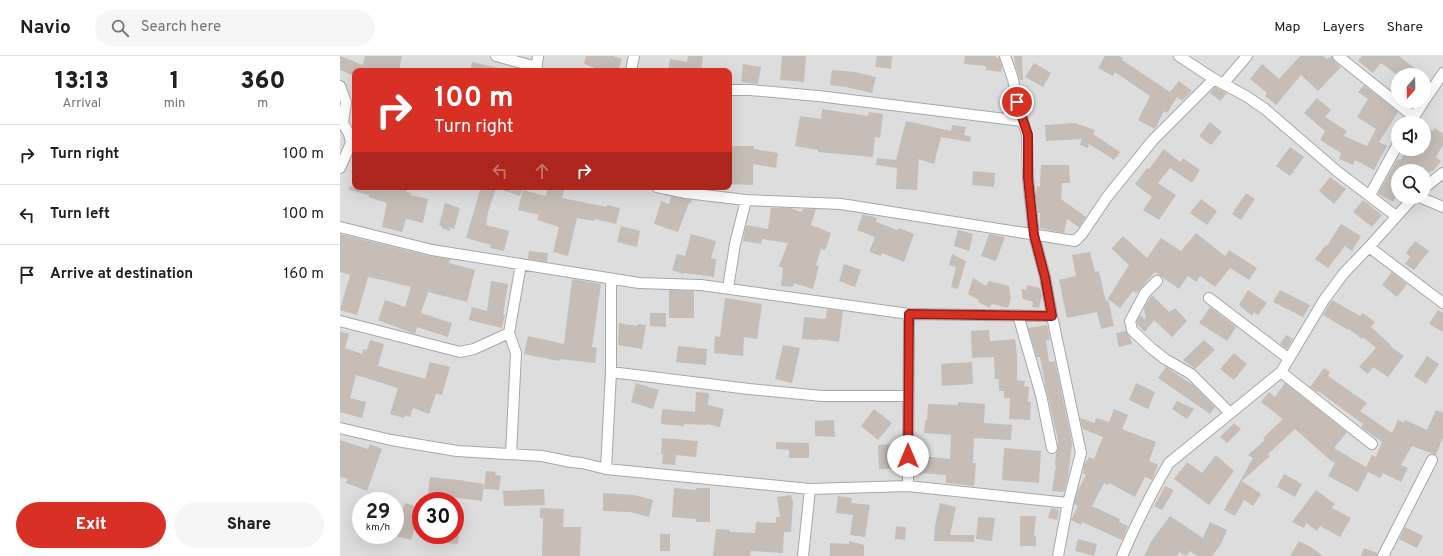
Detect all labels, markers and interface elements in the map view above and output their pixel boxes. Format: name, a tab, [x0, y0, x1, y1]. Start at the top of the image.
search box	[95, 10, 375, 46]
text: Navio	[20, 16, 71, 40]
icon: search	[109, 17, 131, 39]
text: Search here	[141, 18, 221, 37]
text: Map	[1274, 19, 1300, 36]
text: Layers	[1322, 19, 1364, 36]
text: Share	[1386, 19, 1423, 36]
text: 13:13	[55, 67, 109, 97]
text: 1	[170, 67, 180, 97]
text: 360	[240, 67, 285, 97]
north arrow	[1391, 68, 1431, 108]
map controls	[1391, 68, 1431, 204]
text: 100 m	[434, 81, 514, 117]
icon: right	[368, 84, 420, 136]
pin	[1000, 85, 1034, 119]
icon: arrive	[1006, 91, 1028, 113]
text: Arrival	[63, 96, 101, 112]
text: min	[164, 96, 185, 112]
text: m	[257, 96, 268, 112]
text: Turn right	[434, 116, 514, 139]
button: sound	[1391, 116, 1431, 156]
icon: right	[16, 144, 38, 166]
text: Turn right	[50, 145, 119, 164]
text: 100 m	[283, 145, 324, 164]
icon: left	[489, 160, 511, 182]
icon: ahead	[531, 160, 553, 182]
icon: right	[573, 160, 595, 182]
button: search	[1391, 164, 1431, 204]
icon: left	[16, 204, 38, 226]
text: Turn left	[50, 205, 110, 224]
text: 100 m	[283, 205, 324, 224]
icon: arrive	[16, 264, 38, 286]
text: Arrive at destination	[50, 265, 193, 284]
text: 160 m	[284, 265, 324, 284]
position arrow	[887, 435, 929, 477]
speed limit sign: 30	[412, 492, 464, 544]
text: 29	[366, 500, 390, 526]
button: Exit	[16, 502, 166, 548]
button: Share	[174, 502, 324, 548]
text: km/h	[366, 521, 390, 534]

